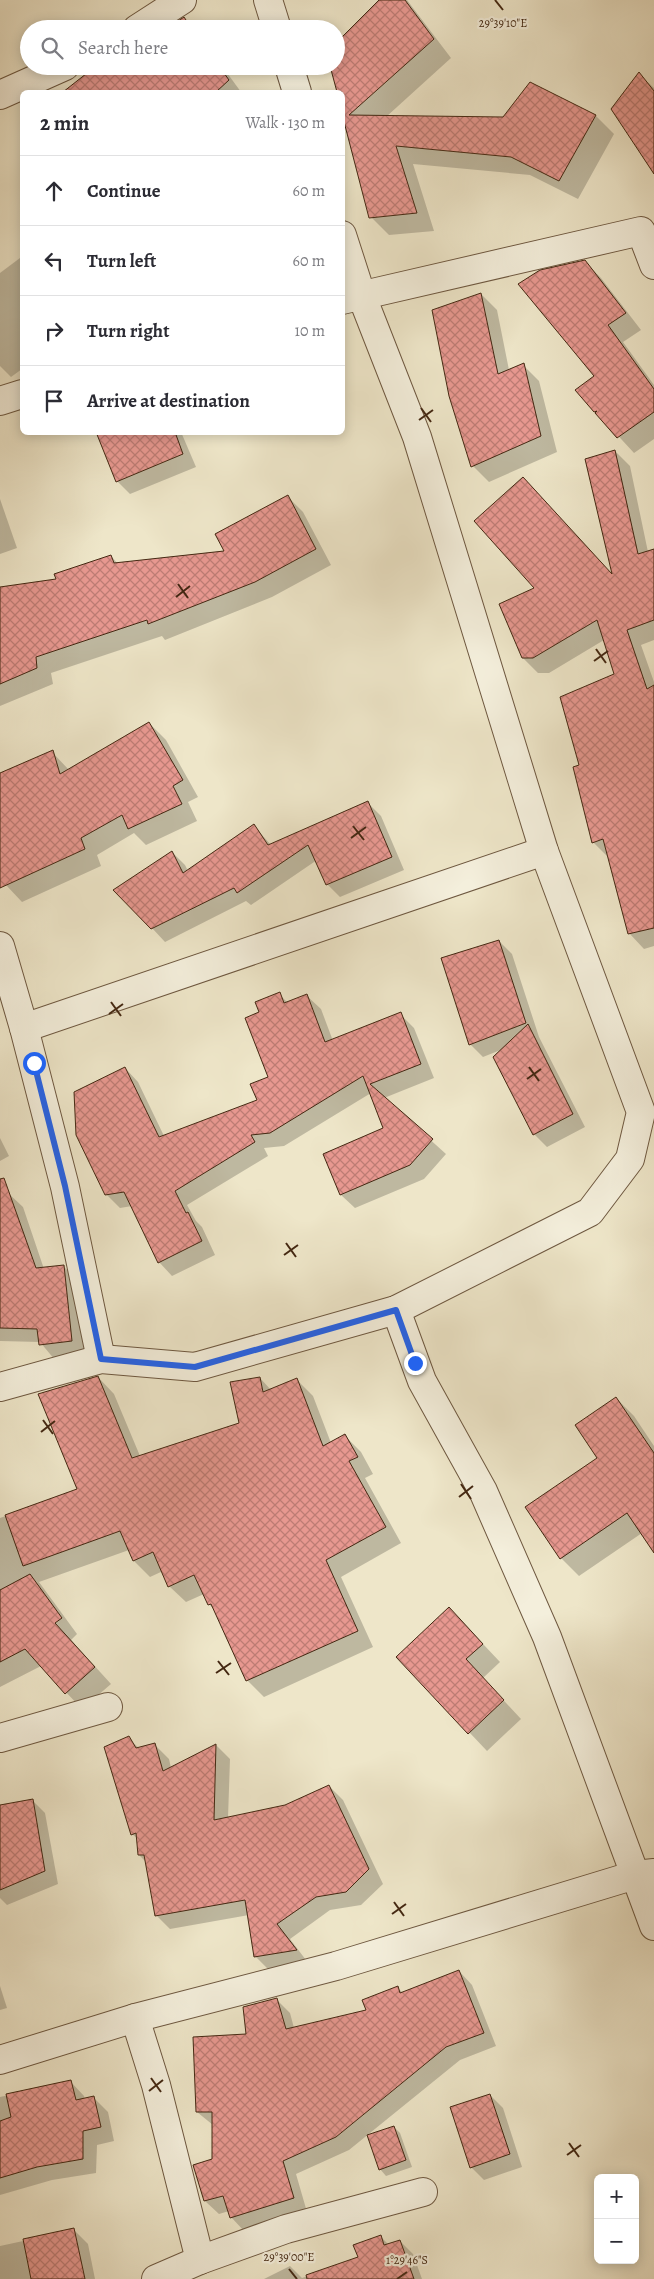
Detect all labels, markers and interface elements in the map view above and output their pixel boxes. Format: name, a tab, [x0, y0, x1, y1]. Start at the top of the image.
text: 29°39'10"E	[479, 15, 527, 31]
search box	[20, 20, 345, 75]
icon: search	[38, 34, 66, 62]
text: Search here	[78, 35, 168, 61]
text: 2 min	[40, 109, 89, 137]
text: Walk · 130 m	[245, 112, 325, 134]
icon: ahead	[40, 177, 68, 205]
text: Continue	[87, 178, 161, 204]
text: 60 m	[293, 180, 325, 202]
icon: left	[40, 247, 68, 275]
text: Turn left	[87, 248, 156, 274]
text: 60 m	[293, 250, 325, 272]
icon: right	[40, 317, 68, 345]
text: Turn right	[87, 318, 169, 344]
text: 10 m	[295, 320, 325, 342]
icon: arrive	[40, 387, 68, 415]
text: Arrive at destination	[87, 388, 250, 414]
route start	[23, 1052, 46, 1075]
route end	[404, 1352, 427, 1375]
map controls	[594, 2174, 639, 2264]
button: +	[594, 2174, 639, 2219]
button: −	[594, 2219, 639, 2264]
text: 29°39'00"E	[264, 2249, 314, 2265]
text: 1°29'46"S	[386, 2252, 428, 2268]

